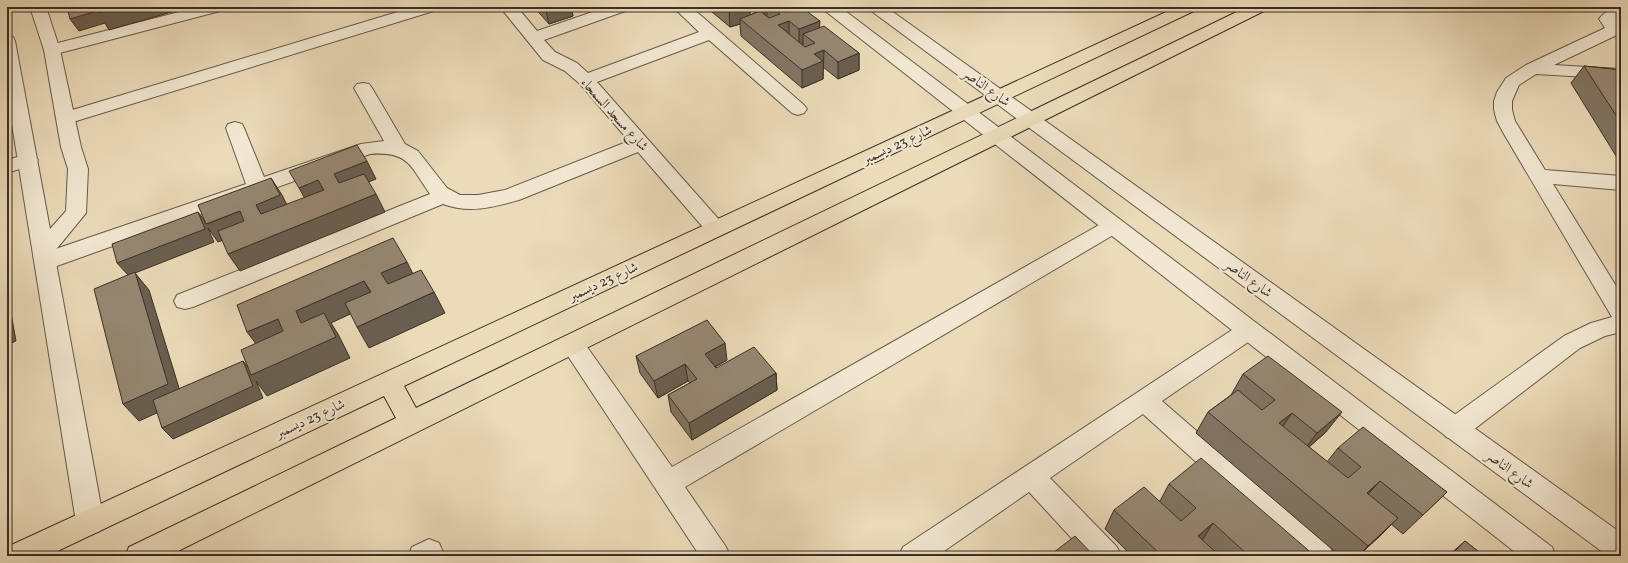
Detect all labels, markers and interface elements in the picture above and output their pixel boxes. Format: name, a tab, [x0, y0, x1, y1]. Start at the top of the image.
street label: شارع الناصر	[956, 63, 1014, 113]
street label: شارع مسجد السمحاء	[575, 74, 652, 157]
street label: شارع 23 ديسمبر	[858, 121, 936, 171]
street label: شارع الناصر	[1218, 254, 1276, 304]
street label: شارع 23 ديسمبر	[564, 258, 642, 308]
street label: شارع 23 ديسمبر	[271, 395, 349, 445]
street label: شارع الناصر	[1479, 445, 1537, 495]

